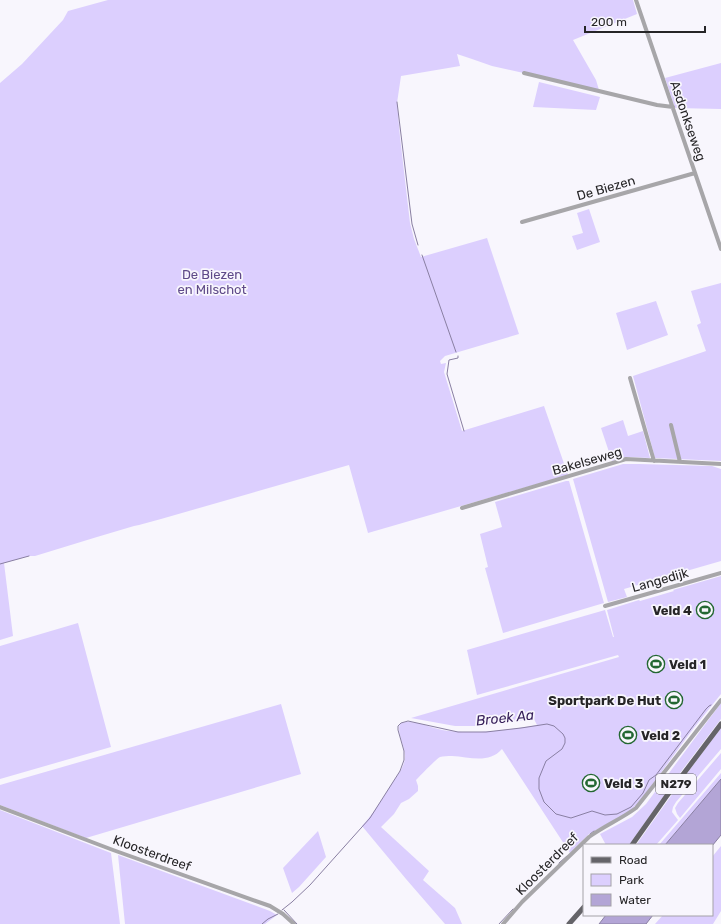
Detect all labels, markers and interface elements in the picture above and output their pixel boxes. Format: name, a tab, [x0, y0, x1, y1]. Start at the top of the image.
scale bar	[585, 8, 705, 34]
text: 200 m	[591, 15, 627, 29]
street label: Asdonkseweg	[666, 79, 709, 163]
street label: De Biezen	[575, 172, 637, 204]
park label: De Biezen en Milschot	[177, 267, 247, 297]
street label: Bakelseweg	[550, 444, 624, 479]
street label: Langedijk	[630, 565, 691, 596]
sports icon: Veld 4	[695, 600, 715, 620]
place label: Veld 4	[652, 603, 692, 618]
sports icon: Veld 1	[646, 654, 666, 674]
place label: Veld 1	[669, 657, 706, 672]
sports icon: Sportpark De Hut	[664, 690, 684, 710]
place label: Sportpark De Hut	[548, 693, 661, 708]
water label: Broek Aa	[475, 706, 535, 730]
sports icon: Veld 2	[618, 725, 638, 745]
place label: Veld 2	[641, 728, 680, 743]
sports icon: Veld 3	[581, 773, 601, 793]
road number: N279	[656, 774, 696, 794]
place label: Veld 3	[604, 776, 644, 791]
street label: Kloosterdreef	[513, 830, 581, 898]
street label: Kloosterdreef	[111, 832, 193, 874]
legend	[583, 844, 713, 916]
text: Road	[619, 853, 647, 867]
text: Park	[619, 873, 645, 887]
text: Water	[619, 893, 651, 907]

